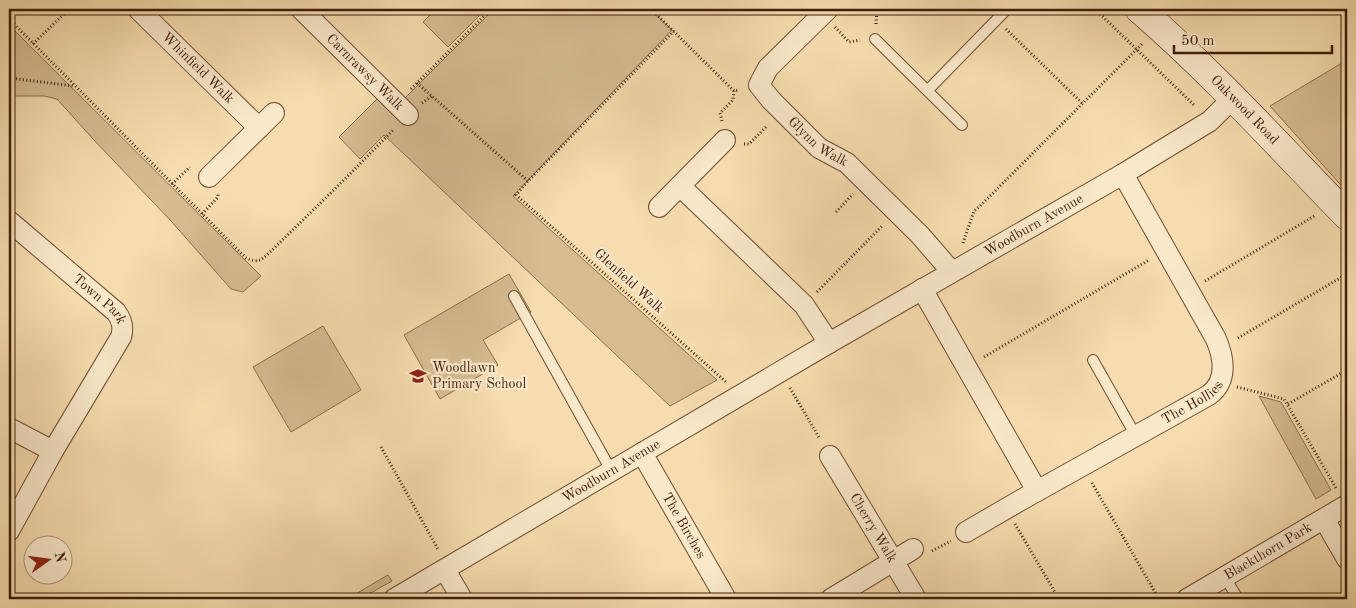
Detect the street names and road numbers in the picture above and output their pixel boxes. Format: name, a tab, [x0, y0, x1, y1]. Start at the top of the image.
street label: Whinfield Walk	[159, 30, 237, 106]
street label: Carnrawsy Walk	[324, 31, 406, 113]
street label: Oakwood Road	[1208, 73, 1281, 147]
street label: Glynn Walk	[785, 114, 850, 169]
street label: Woodburn Avenue	[982, 191, 1086, 259]
street label: Glenfield Walk	[591, 246, 667, 316]
street label: Town Park	[70, 272, 129, 326]
street label: The Hollies	[1159, 379, 1226, 427]
street label: Woodburn Avenue	[560, 437, 663, 505]
street label: The Birches	[660, 490, 708, 561]
street label: Cherry Walk	[847, 491, 899, 565]
street label: Blackthorn Park	[1222, 520, 1314, 583]

